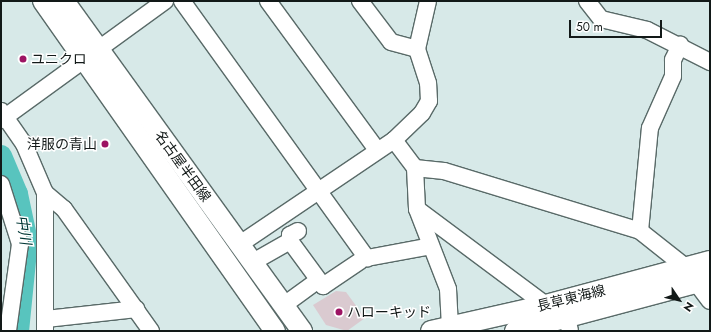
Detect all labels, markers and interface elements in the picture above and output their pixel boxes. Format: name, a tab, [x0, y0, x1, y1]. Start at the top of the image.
scale bar	[571, 12, 664, 38]
text: 50 m	[576, 18, 603, 36]
place label: ユニクロ	[31, 51, 87, 67]
marker: ユニクロ	[18, 54, 28, 64]
street label: 名古屋半田線	[152, 127, 214, 205]
place label: 洋服の青山	[27, 136, 97, 152]
marker: 洋服の青山	[100, 139, 110, 149]
water label: 中川	[12, 214, 34, 246]
north arrow	[659, 280, 699, 320]
street label: 長草東海線	[535, 281, 607, 315]
text: N	[680, 299, 698, 315]
place label: ハローキッド	[347, 304, 431, 320]
marker: ハローキッド	[334, 307, 344, 317]

